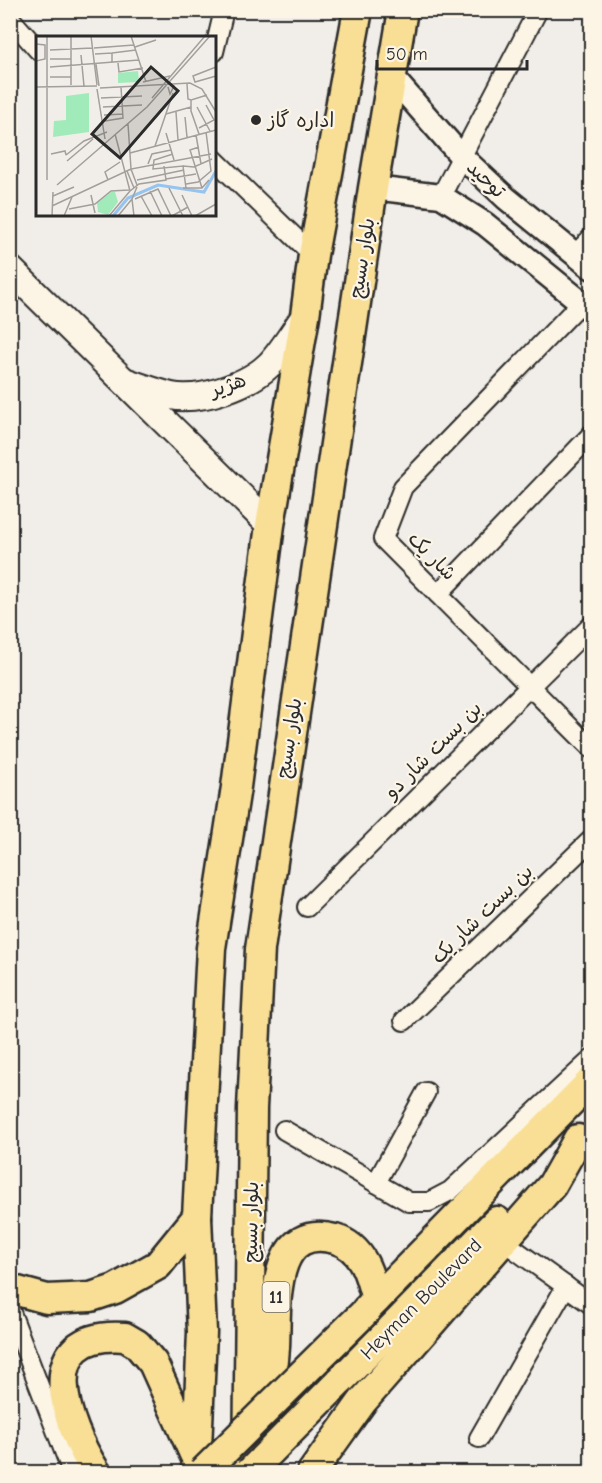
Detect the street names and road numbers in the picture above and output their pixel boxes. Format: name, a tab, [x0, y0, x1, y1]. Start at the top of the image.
street label: توحید	[462, 155, 510, 203]
street label: بلوار بسیج	[344, 216, 382, 300]
street label: هژیر	[205, 368, 249, 402]
street label: شار یک	[403, 527, 461, 585]
street label: بلوار بسیج	[271, 696, 309, 780]
street label: بن بست شار دو	[378, 697, 486, 805]
street label: بن بست شار یک	[426, 860, 538, 968]
street label: بلوار بسیج	[239, 1181, 265, 1263]
street label: Heyman Boulevard	[356, 1234, 486, 1364]
road number: 11	[262, 1282, 290, 1312]

